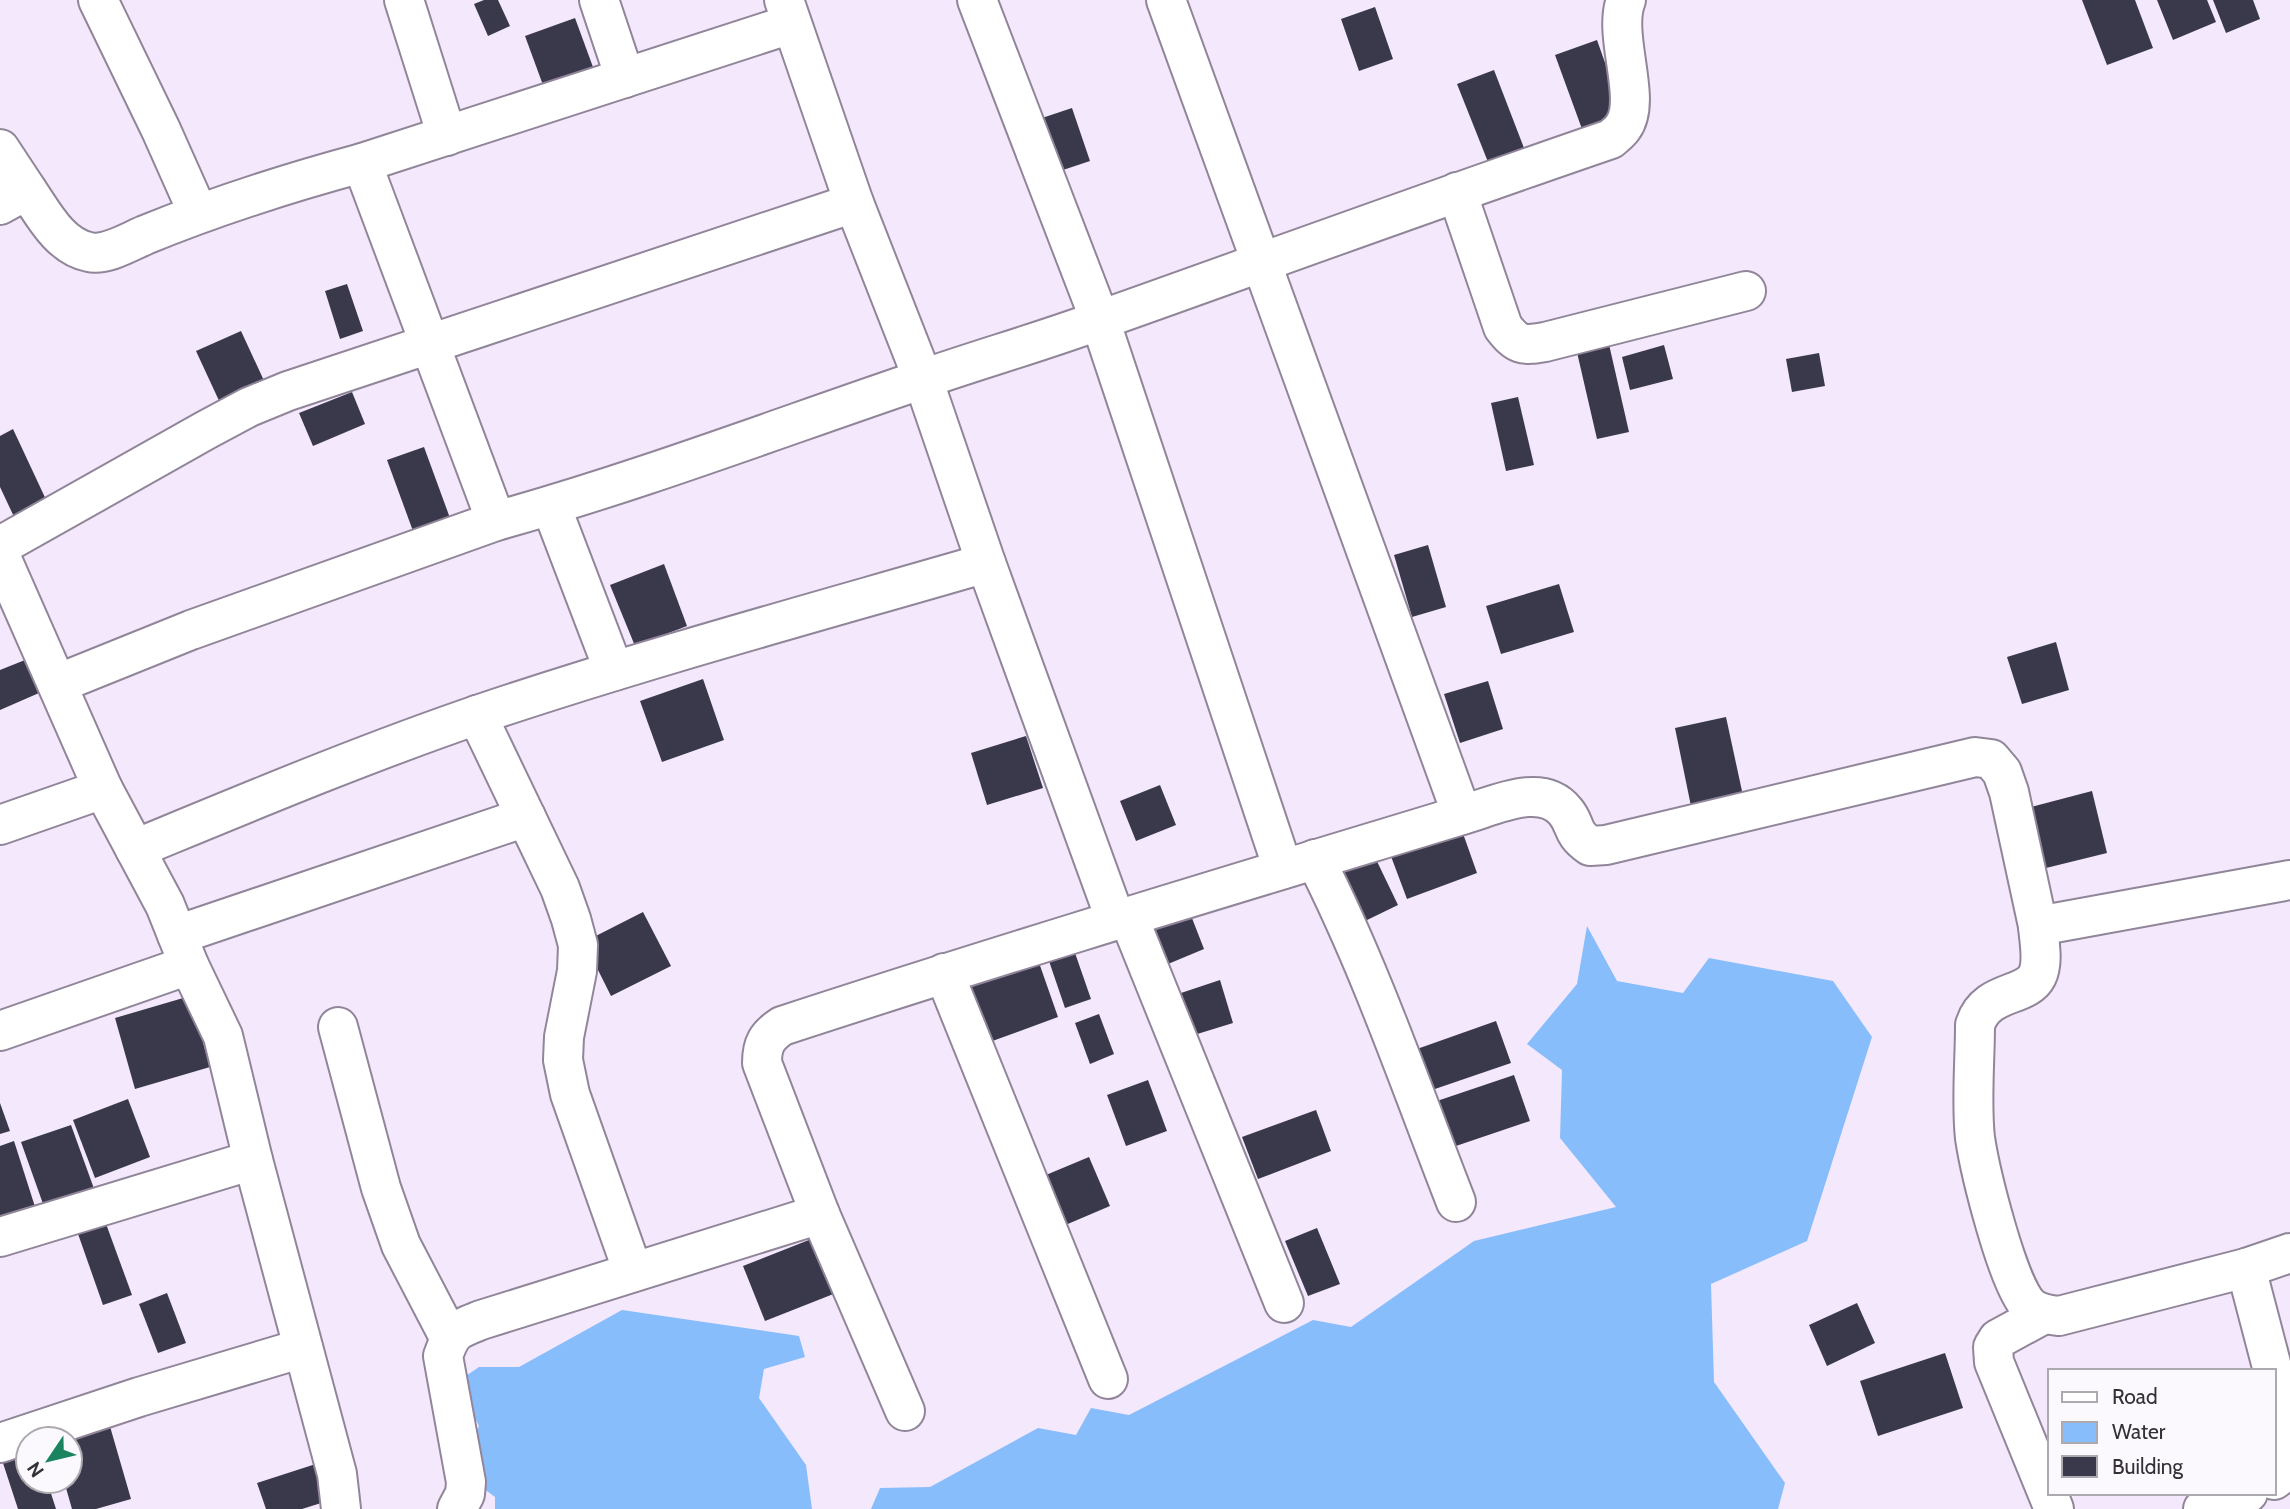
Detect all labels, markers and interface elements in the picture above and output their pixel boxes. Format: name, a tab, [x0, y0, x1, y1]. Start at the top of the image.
legend	[2048, 1369, 2276, 1495]
text: Road	[2112, 1384, 2158, 1409]
text: Water	[2112, 1419, 2166, 1444]
north arrow	[14, 1425, 84, 1495]
text: Building	[2112, 1454, 2184, 1479]
text: N	[22, 1457, 49, 1482]

